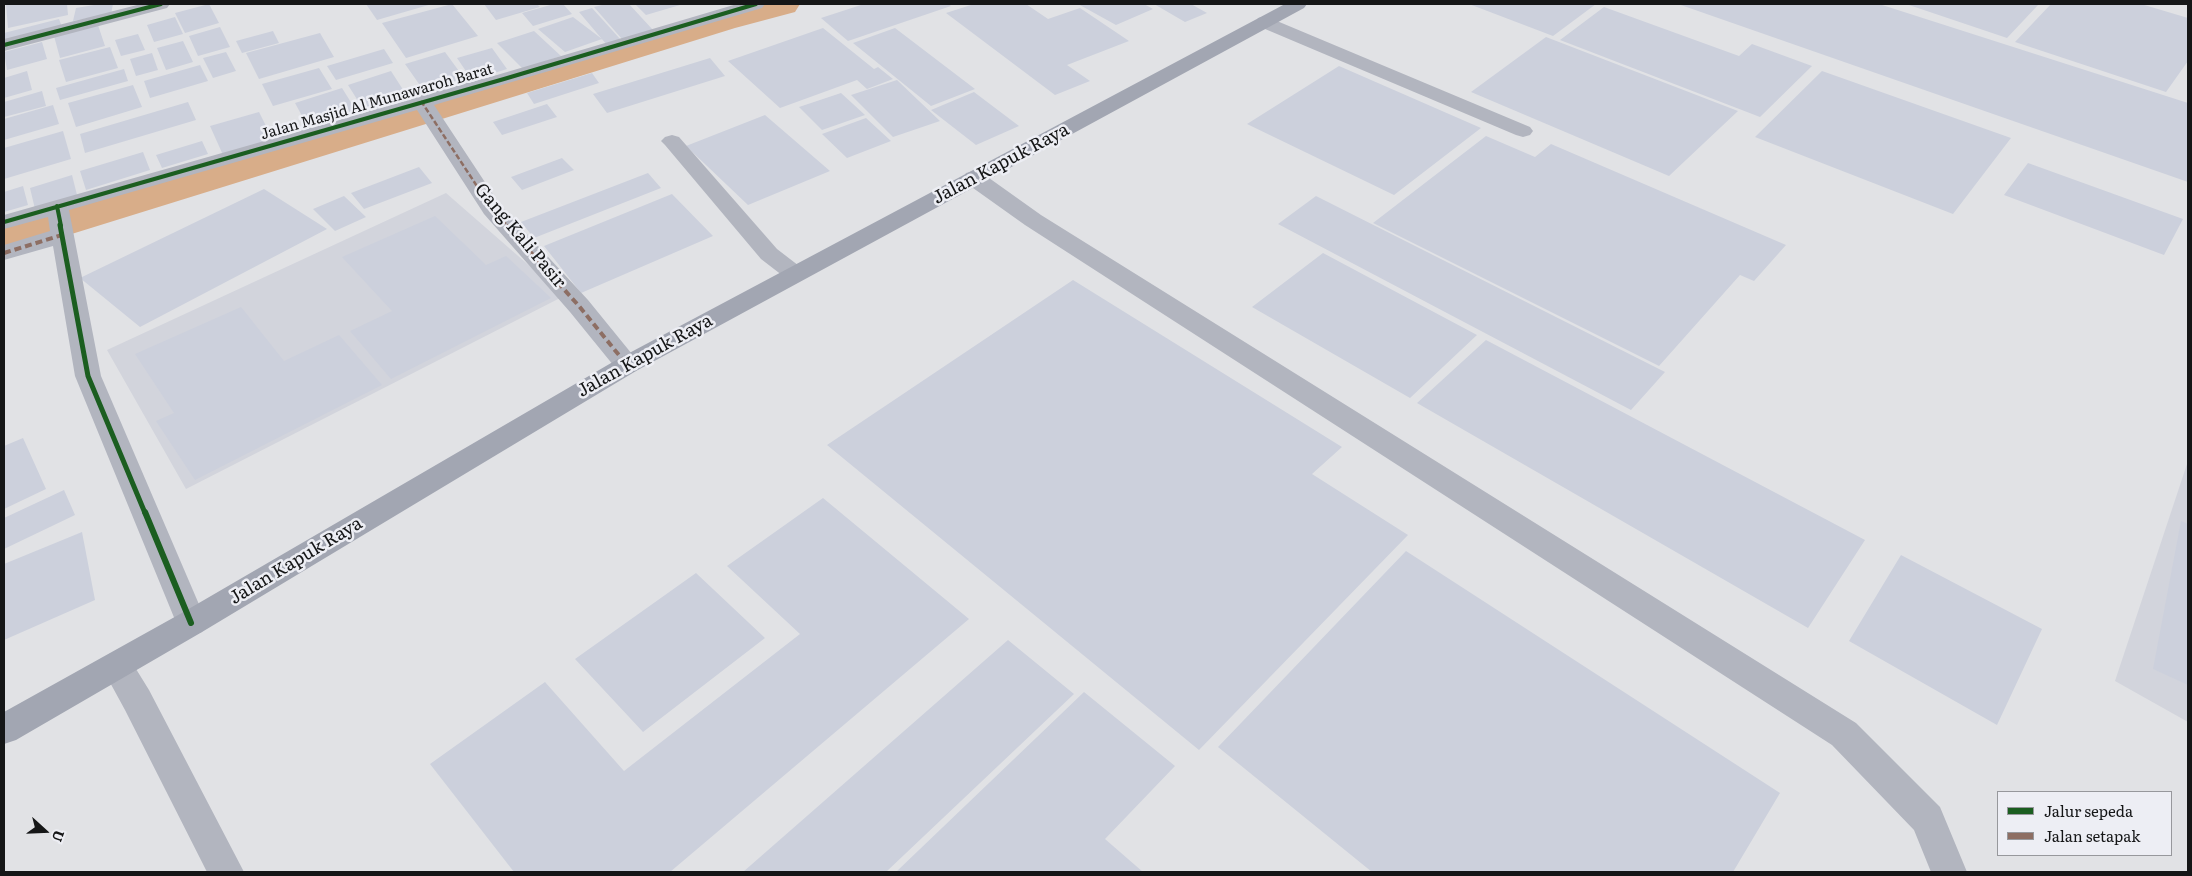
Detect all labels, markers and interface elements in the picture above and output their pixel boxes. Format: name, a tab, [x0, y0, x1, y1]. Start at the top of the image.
street label: Jalan Masjid Al Munawaroh Barat	[259, 60, 495, 144]
street label: Jalan Kapuk Raya	[929, 119, 1073, 209]
street label: Gang Kali Pasir	[470, 179, 570, 293]
street label: Jalan Kapuk Raya	[574, 310, 716, 402]
street label: Jalan Kapuk Raya	[226, 513, 366, 609]
legend	[1997, 791, 2172, 856]
text: Jalur sepeda	[2044, 799, 2133, 822]
north arrow	[20, 806, 70, 856]
text: Jalan setapak	[2044, 824, 2140, 847]
text: U	[48, 828, 70, 845]

